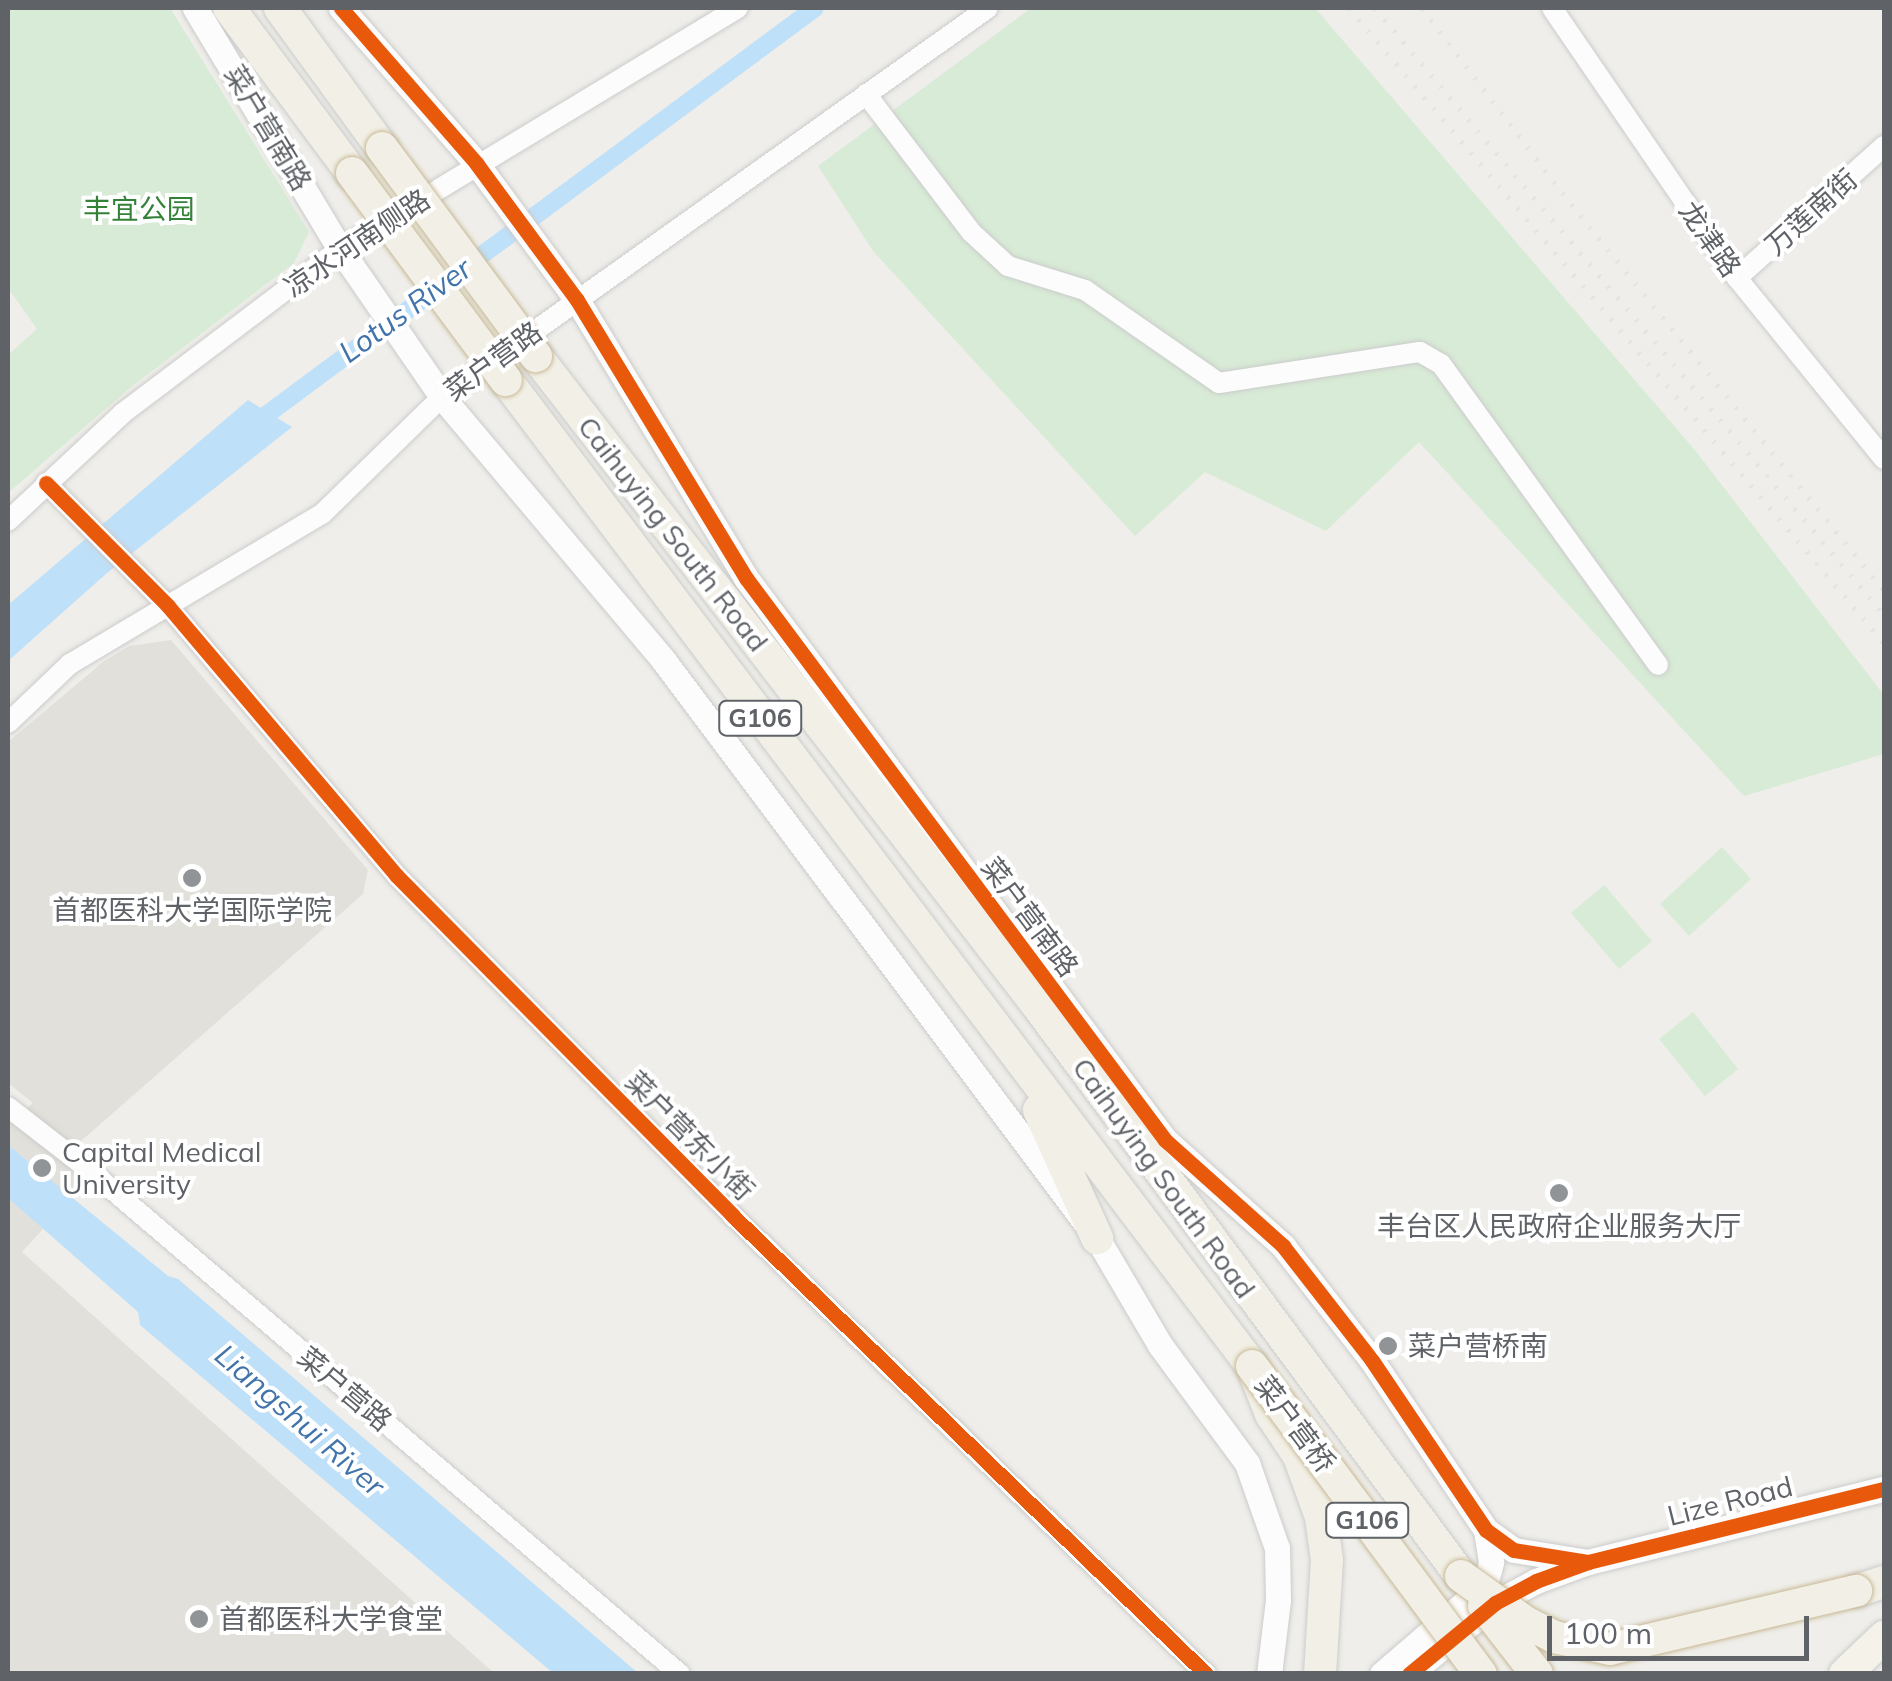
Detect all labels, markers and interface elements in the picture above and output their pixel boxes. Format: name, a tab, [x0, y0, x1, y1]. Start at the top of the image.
street label: 菜户营南路	[218, 59, 318, 197]
street label: 万莲南街	[1758, 162, 1864, 262]
street label: 凉水河南侧路	[278, 182, 436, 304]
park label: 丰宜公园	[83, 192, 195, 226]
street label: 龙津路	[1672, 195, 1748, 283]
water label: Lotus River	[332, 250, 478, 370]
street label: 菜户营路	[438, 314, 548, 408]
street label: Caihuying South Road	[571, 410, 775, 658]
road number: G106	[718, 698, 802, 738]
street label: 菜户营南路	[974, 851, 1086, 983]
marker: 首都医科大学国际学院	[181, 867, 203, 889]
place label: 首都医科大学国际学院	[52, 893, 332, 927]
street label: Caihuying South Road	[1066, 1051, 1262, 1305]
street label: 菜户营东小街	[619, 1065, 761, 1207]
place label: Capital Medical University	[62, 1135, 261, 1201]
marker: Capital Medical University	[31, 1157, 53, 1179]
marker: 丰台区人民政府企业服务大厅	[1548, 1182, 1570, 1204]
place label: 丰台区人民政府企业服务大厅	[1377, 1209, 1741, 1243]
place label: 菜户营桥南	[1408, 1329, 1548, 1363]
marker: 菜户营桥南	[1377, 1335, 1399, 1357]
water label: Liangshui River	[208, 1337, 392, 1503]
street label: 菜户营路	[291, 1340, 399, 1438]
street label: 菜户营桥	[1248, 1369, 1342, 1479]
street label: Lize Road	[1664, 1469, 1796, 1533]
road number: G106	[1324, 1500, 1410, 1540]
scale bar	[1552, 1596, 1814, 1658]
place label: 首都医科大学食堂	[219, 1602, 443, 1636]
marker: 首都医科大学食堂	[188, 1608, 210, 1630]
text: 100 m	[1564, 1614, 1652, 1652]

